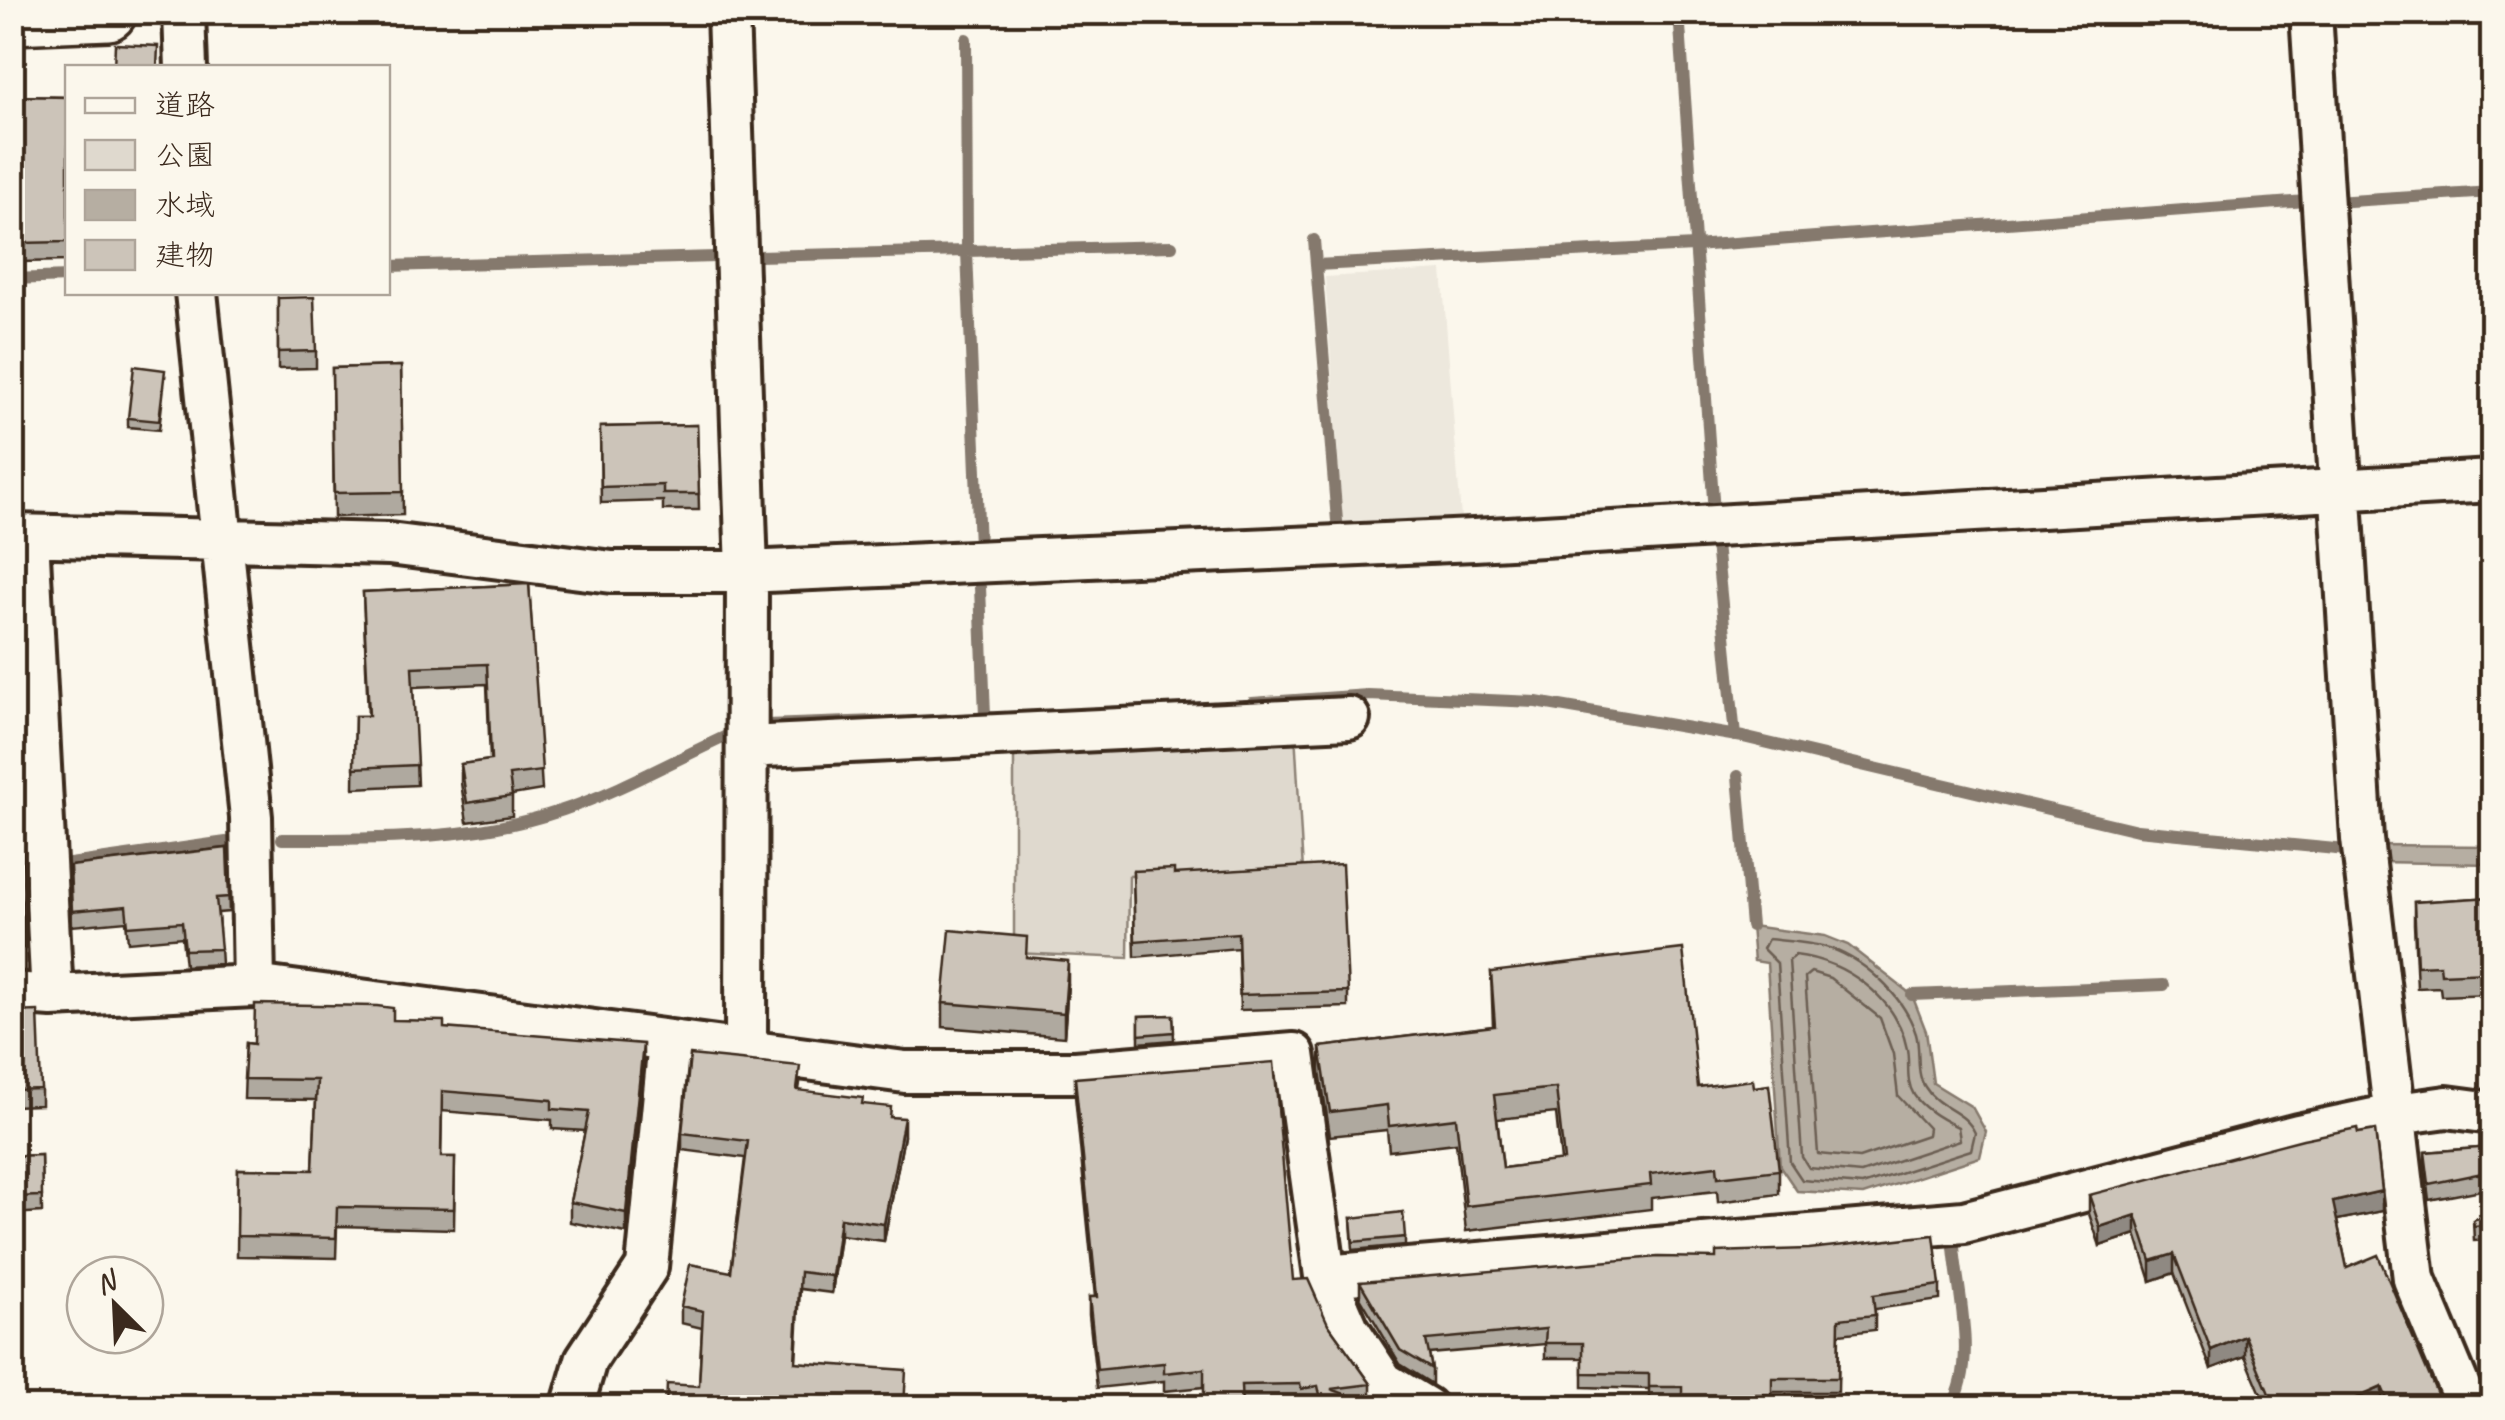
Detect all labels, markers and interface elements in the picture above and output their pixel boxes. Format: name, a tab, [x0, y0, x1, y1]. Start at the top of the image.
legend	[65, 65, 390, 295]
text: 道路	[155, 86, 215, 124]
text: 公園	[155, 136, 215, 174]
text: 水域	[155, 186, 215, 224]
text: 建物	[155, 236, 215, 274]
north arrow	[65, 1255, 165, 1355]
text: N	[90, 1261, 124, 1302]

